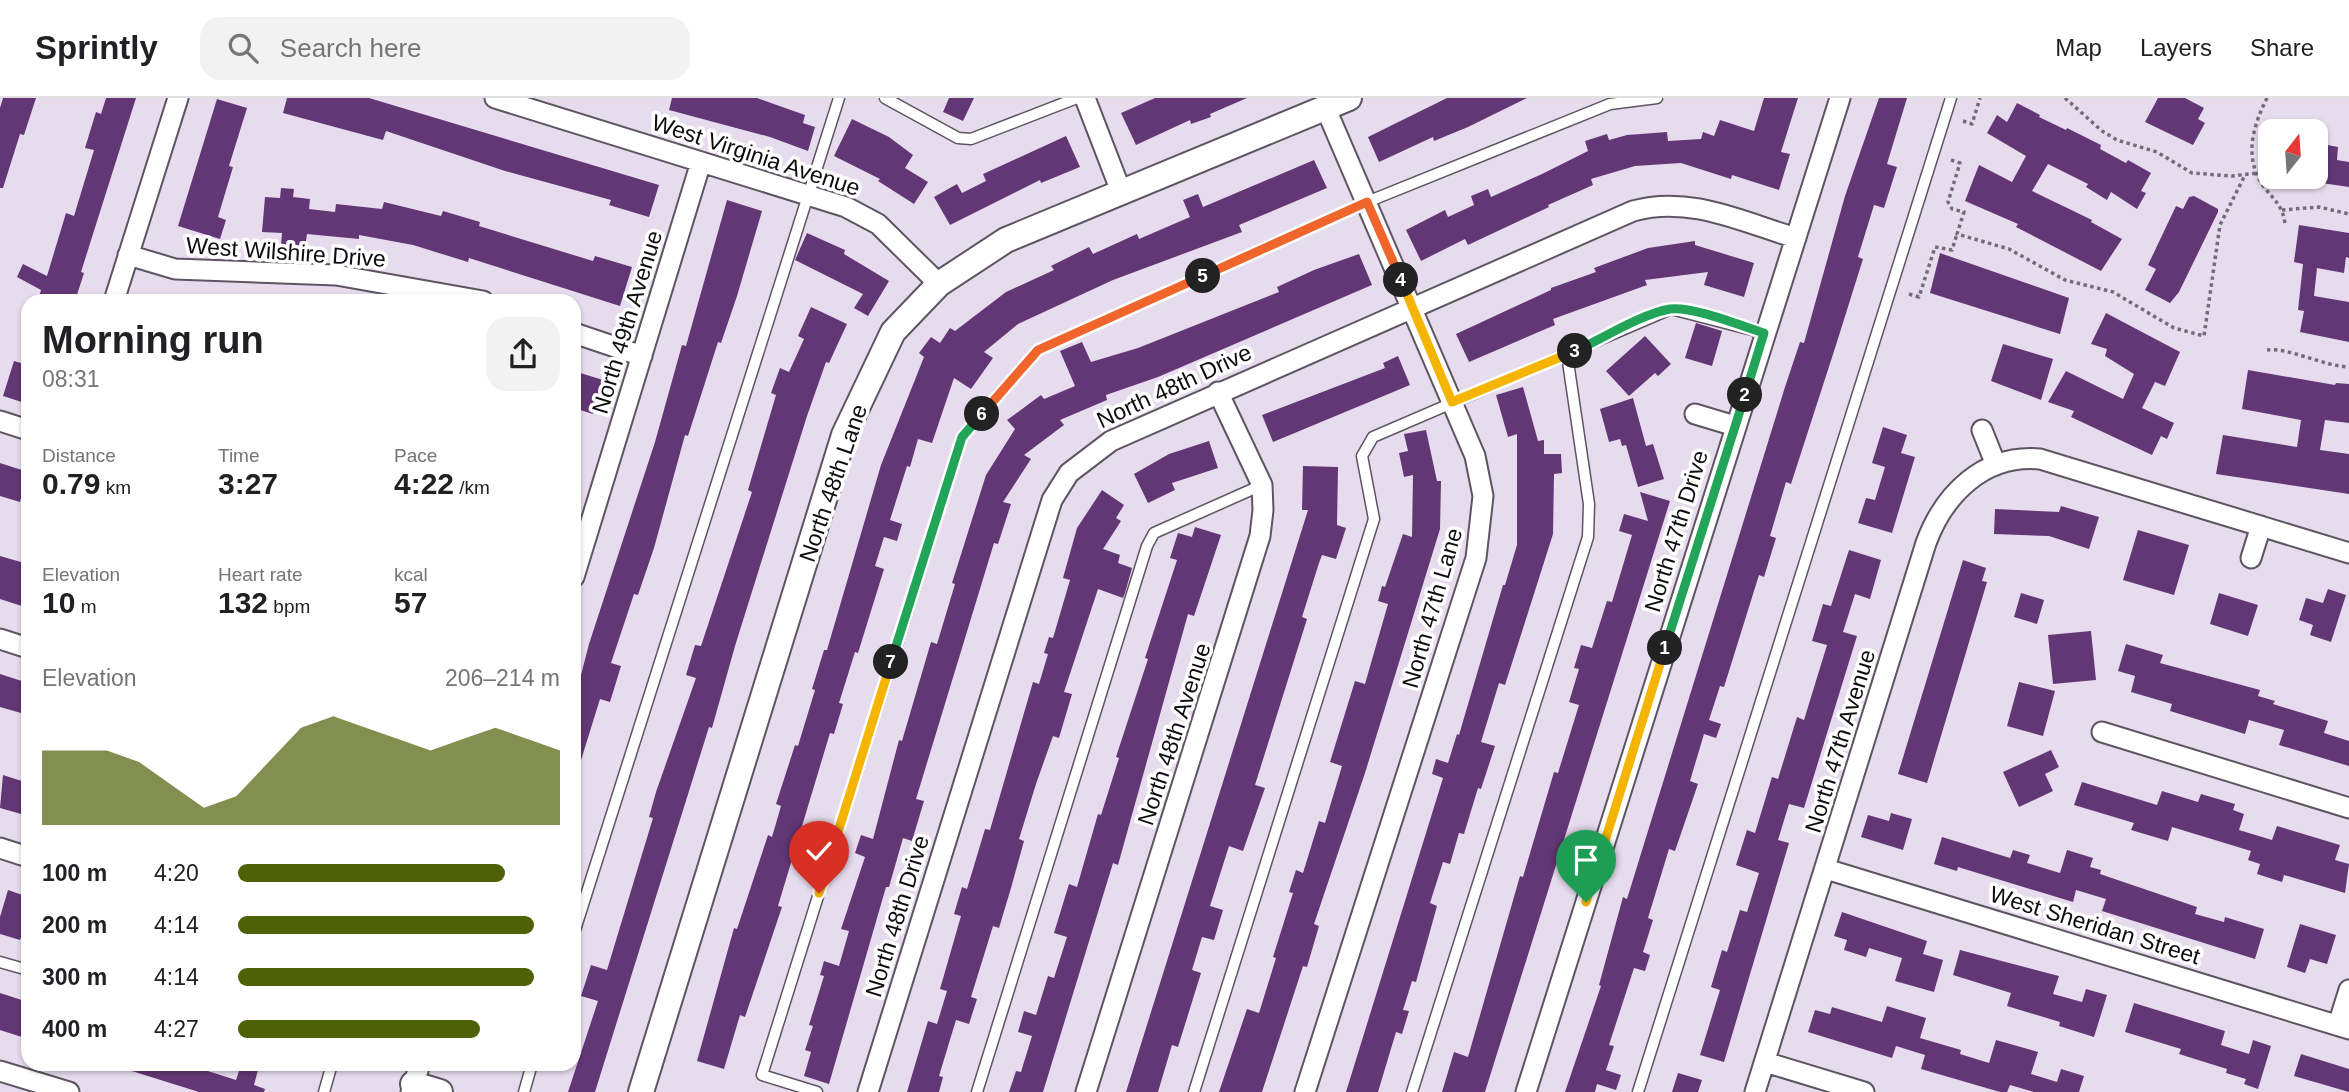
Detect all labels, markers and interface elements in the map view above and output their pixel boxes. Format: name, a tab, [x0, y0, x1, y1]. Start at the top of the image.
search box	[200, 17, 690, 80]
text: Sprintly	[35, 29, 158, 66]
icon: search	[224, 29, 262, 67]
text: Search here	[280, 33, 422, 63]
text: Map	[2055, 34, 2102, 61]
text: Layers	[2140, 34, 2212, 61]
text: Share	[2250, 34, 2314, 61]
street label: West Virginia Avenue	[649, 109, 863, 201]
north arrow	[2258, 119, 2328, 189]
map controls	[2258, 119, 2328, 189]
street label: North 49th Avenue	[587, 227, 667, 417]
street label: West Wilshire Drive	[185, 232, 387, 272]
pin: 5	[1186, 258, 1220, 294]
pin: 4	[1384, 262, 1418, 298]
text: 5	[1197, 265, 1208, 286]
text: 4	[1395, 269, 1406, 290]
button: share	[486, 317, 560, 391]
text: Morning run	[42, 319, 264, 361]
pin: 3	[1558, 334, 1592, 368]
street label: North 48th Drive	[1093, 339, 1255, 433]
text: 3	[1569, 340, 1580, 361]
text: 08:31	[42, 366, 100, 392]
pin: 2	[1728, 378, 1762, 412]
text: 2	[1739, 384, 1750, 405]
pin: 6	[964, 396, 1000, 432]
street label: North 48th Lane	[794, 401, 872, 565]
text: 6	[976, 403, 987, 424]
text: Distance	[42, 445, 116, 466]
text: Time	[218, 445, 260, 466]
text: Pace	[394, 445, 437, 466]
street label: North 47th Drive	[1639, 447, 1713, 615]
text: 0.79	[42, 467, 100, 500]
text: 3:27	[218, 467, 278, 500]
text: 4:22	[394, 467, 454, 500]
text: km	[100, 477, 131, 498]
text: /km	[454, 477, 490, 498]
street label: North 47th Lane	[1397, 525, 1467, 691]
text: Elevation	[42, 564, 120, 585]
text: Heart rate	[218, 564, 302, 585]
text: kcal	[394, 564, 428, 585]
text: 10	[42, 586, 75, 619]
text: 132	[218, 586, 268, 619]
text: 57	[394, 586, 427, 619]
text: m	[75, 596, 96, 617]
text: bpm	[268, 596, 310, 617]
pin: 1	[1648, 630, 1682, 666]
text: 1	[1659, 637, 1670, 658]
street label: North 48th Avenue	[1132, 640, 1216, 828]
pin: 7	[874, 644, 908, 680]
street label: North 47th Avenue	[1800, 646, 1880, 836]
text: 7	[885, 651, 896, 672]
text: Elevation	[42, 665, 137, 691]
text: 206–214 m	[445, 665, 560, 691]
pin	[789, 821, 849, 893]
pin	[1556, 830, 1616, 902]
icon: check	[800, 832, 838, 870]
street label: North 48th Drive	[860, 832, 934, 1000]
icon: arrive	[1567, 841, 1605, 879]
text: 100 m	[42, 860, 107, 886]
text: 4:20	[154, 860, 199, 886]
street label: West Sheridan Street	[1987, 881, 2204, 970]
text: 200 m	[42, 912, 107, 938]
text: 4:14	[154, 912, 199, 938]
text: 300 m	[42, 964, 107, 990]
text: 4:14	[154, 964, 199, 990]
text: 400 m	[42, 1016, 107, 1042]
text: 4:27	[154, 1016, 199, 1042]

